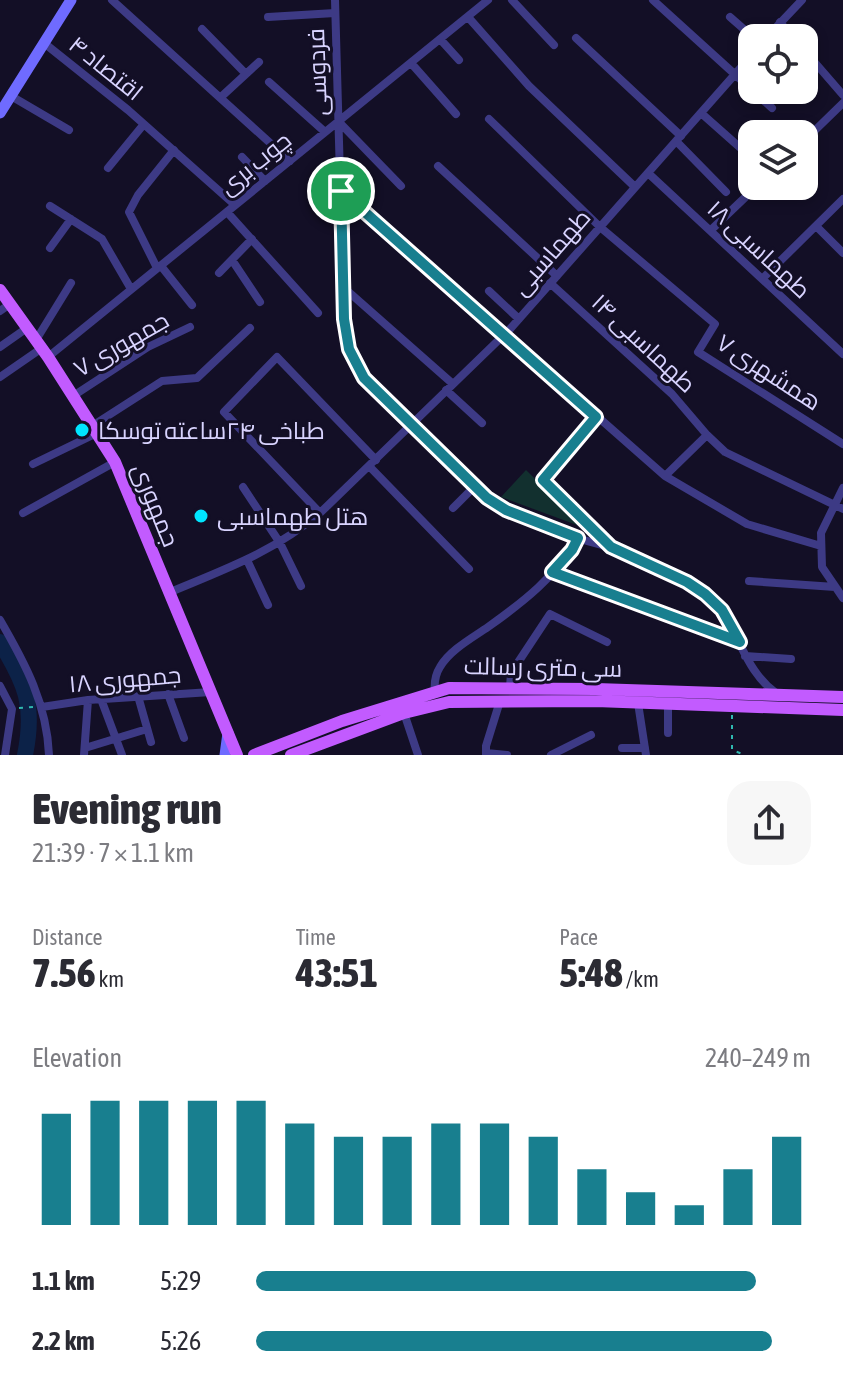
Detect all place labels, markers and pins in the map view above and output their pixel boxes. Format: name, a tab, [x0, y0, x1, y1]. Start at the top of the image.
pin	[307, 157, 375, 225]
place label: طباخی ۲۴ساعته توسکا	[98, 417, 325, 445]
marker: طباخی ۲۴ساعته توسکا	[73, 421, 91, 439]
place label: هتل طهماسبی	[217, 503, 368, 531]
marker: هتل طهماسبی	[192, 507, 210, 525]

